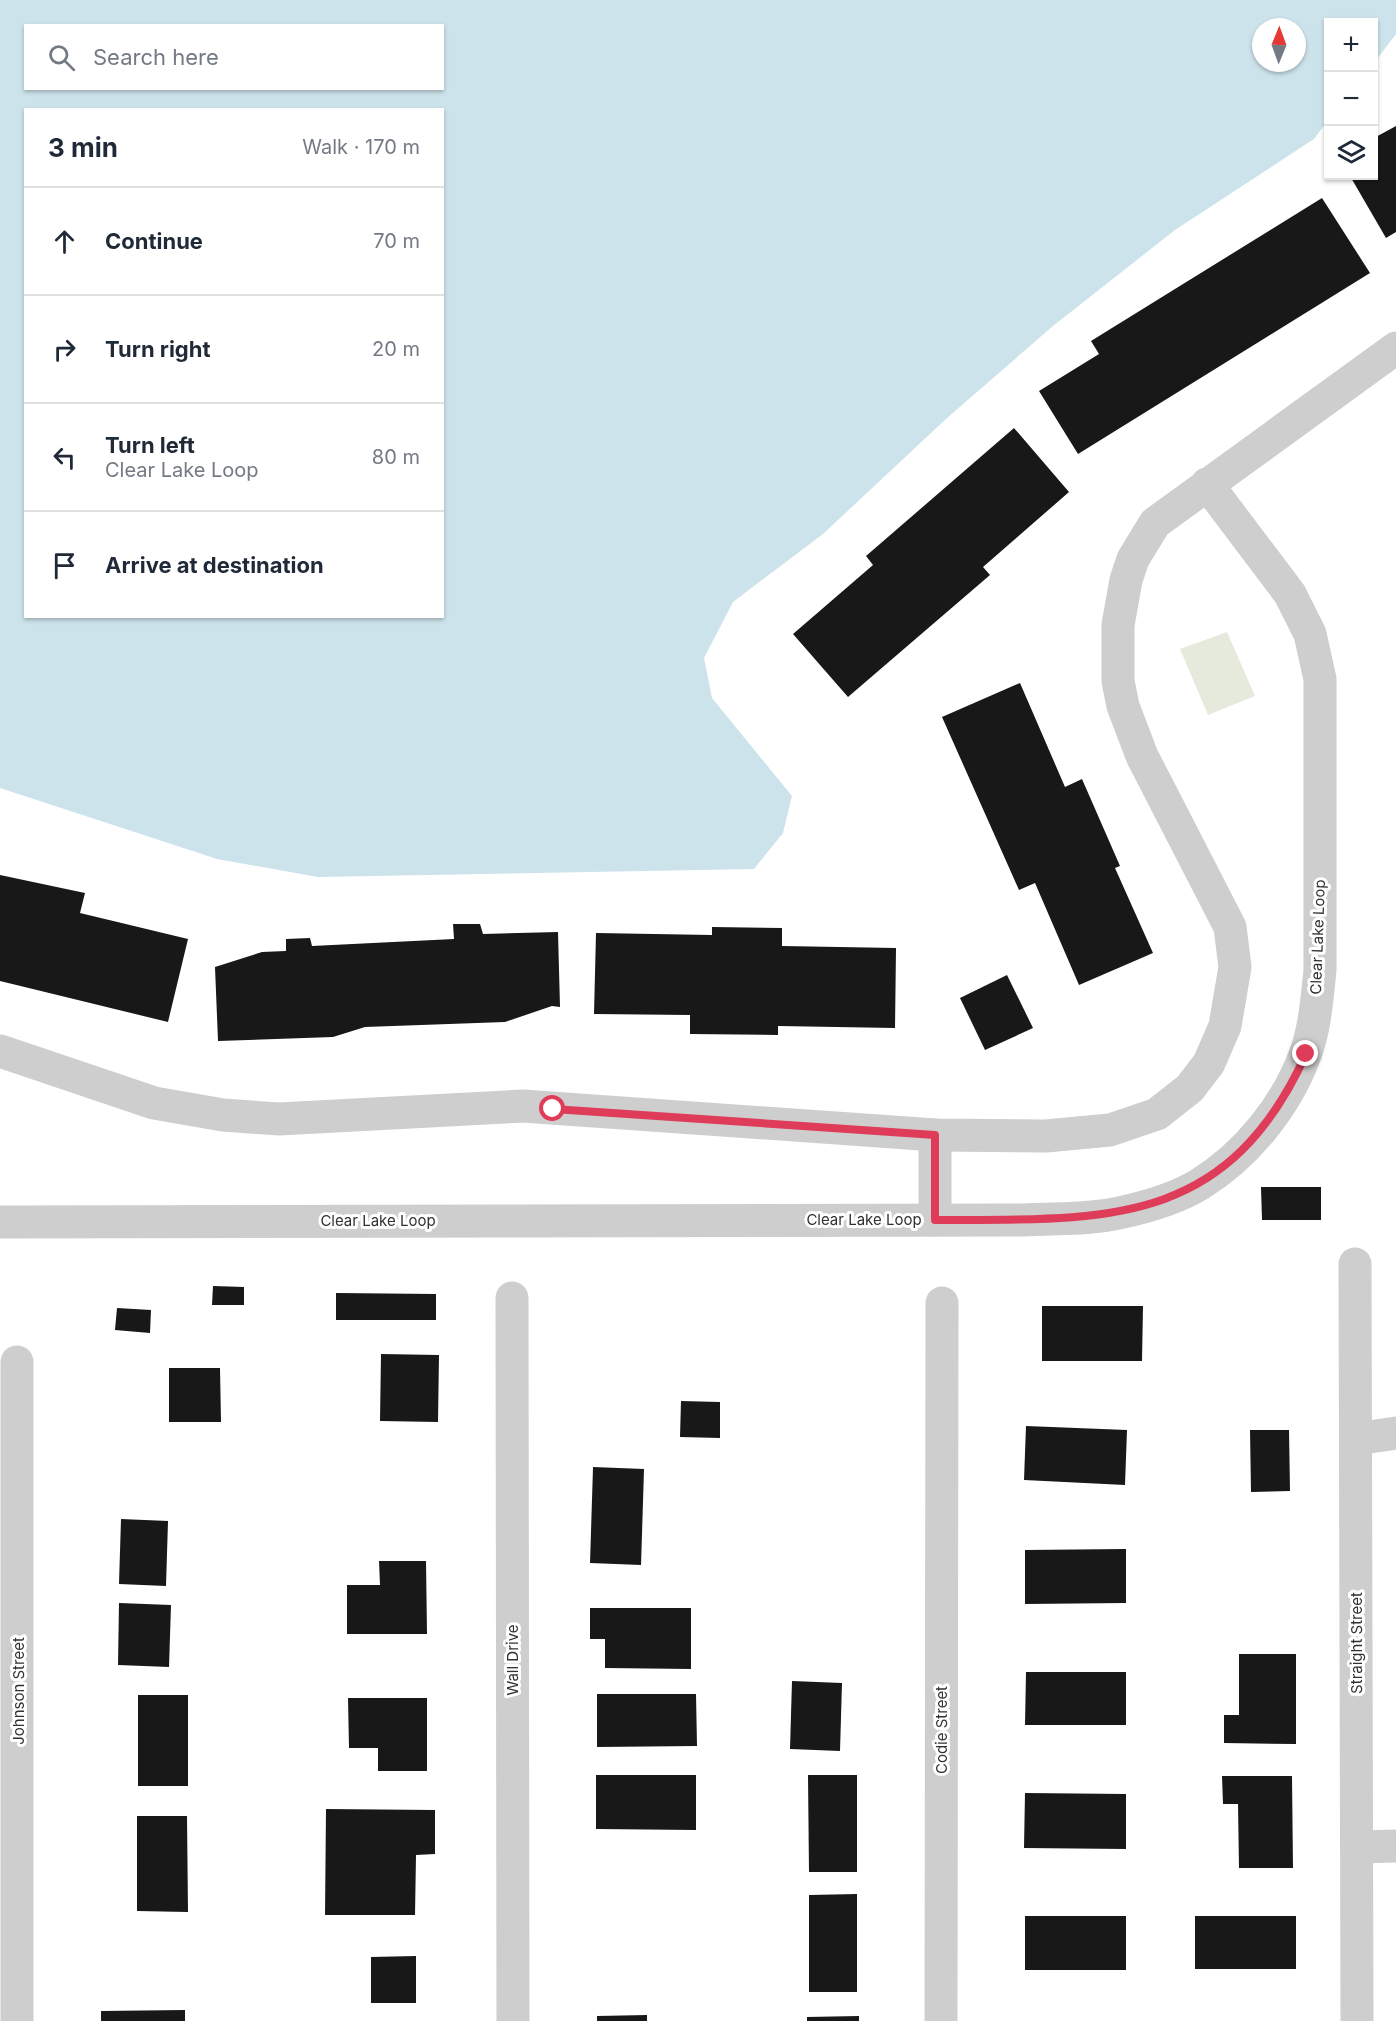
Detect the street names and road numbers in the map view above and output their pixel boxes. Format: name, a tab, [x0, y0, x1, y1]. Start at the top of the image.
street label: Clear Lake Loop	[1306, 879, 1329, 995]
street label: Clear Lake Loop	[806, 1210, 922, 1229]
street label: Clear Lake Loop	[320, 1211, 436, 1230]
street label: Straight Street	[1347, 1592, 1366, 1694]
street label: Wall Drive	[503, 1624, 522, 1696]
street label: Johnson Street	[9, 1637, 28, 1745]
street label: Codie Street	[932, 1686, 951, 1774]

